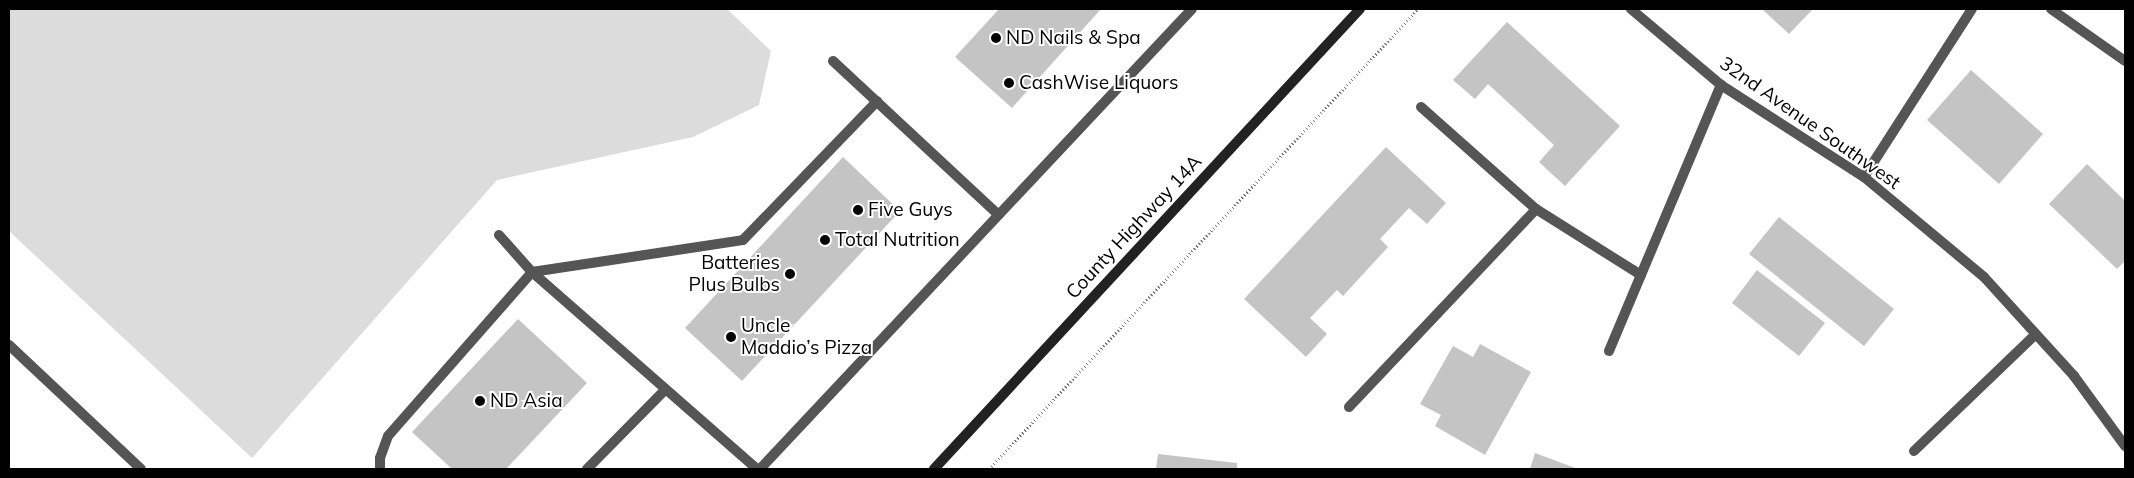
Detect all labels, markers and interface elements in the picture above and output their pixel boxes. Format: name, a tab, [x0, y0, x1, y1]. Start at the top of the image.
place label: ND Nails & Spa	[1006, 27, 1141, 49]
marker: ND Nails & Spa	[990, 32, 1002, 44]
street label: 32nd Avenue Southwest	[1715, 52, 1905, 194]
place label: CashWise Liquors	[1019, 72, 1178, 94]
marker: CashWise Liquors	[1003, 77, 1015, 89]
street label: County Highway 14A	[1062, 150, 1206, 304]
place label: Five Guys	[868, 199, 953, 221]
marker: Five Guys	[852, 204, 864, 216]
place label: Total Nutrition	[835, 229, 960, 251]
marker: Total Nutrition	[819, 234, 831, 246]
place label: Batteries Plus Bulbs	[689, 252, 780, 296]
marker: Batteries Plus Bulbs	[784, 268, 796, 280]
place label: Uncle Maddio’s Pizza	[741, 315, 872, 359]
marker: Uncle Maddio’s Pizza	[725, 331, 737, 343]
place label: ND Asia	[490, 390, 563, 412]
marker: ND Asia	[474, 395, 486, 407]

